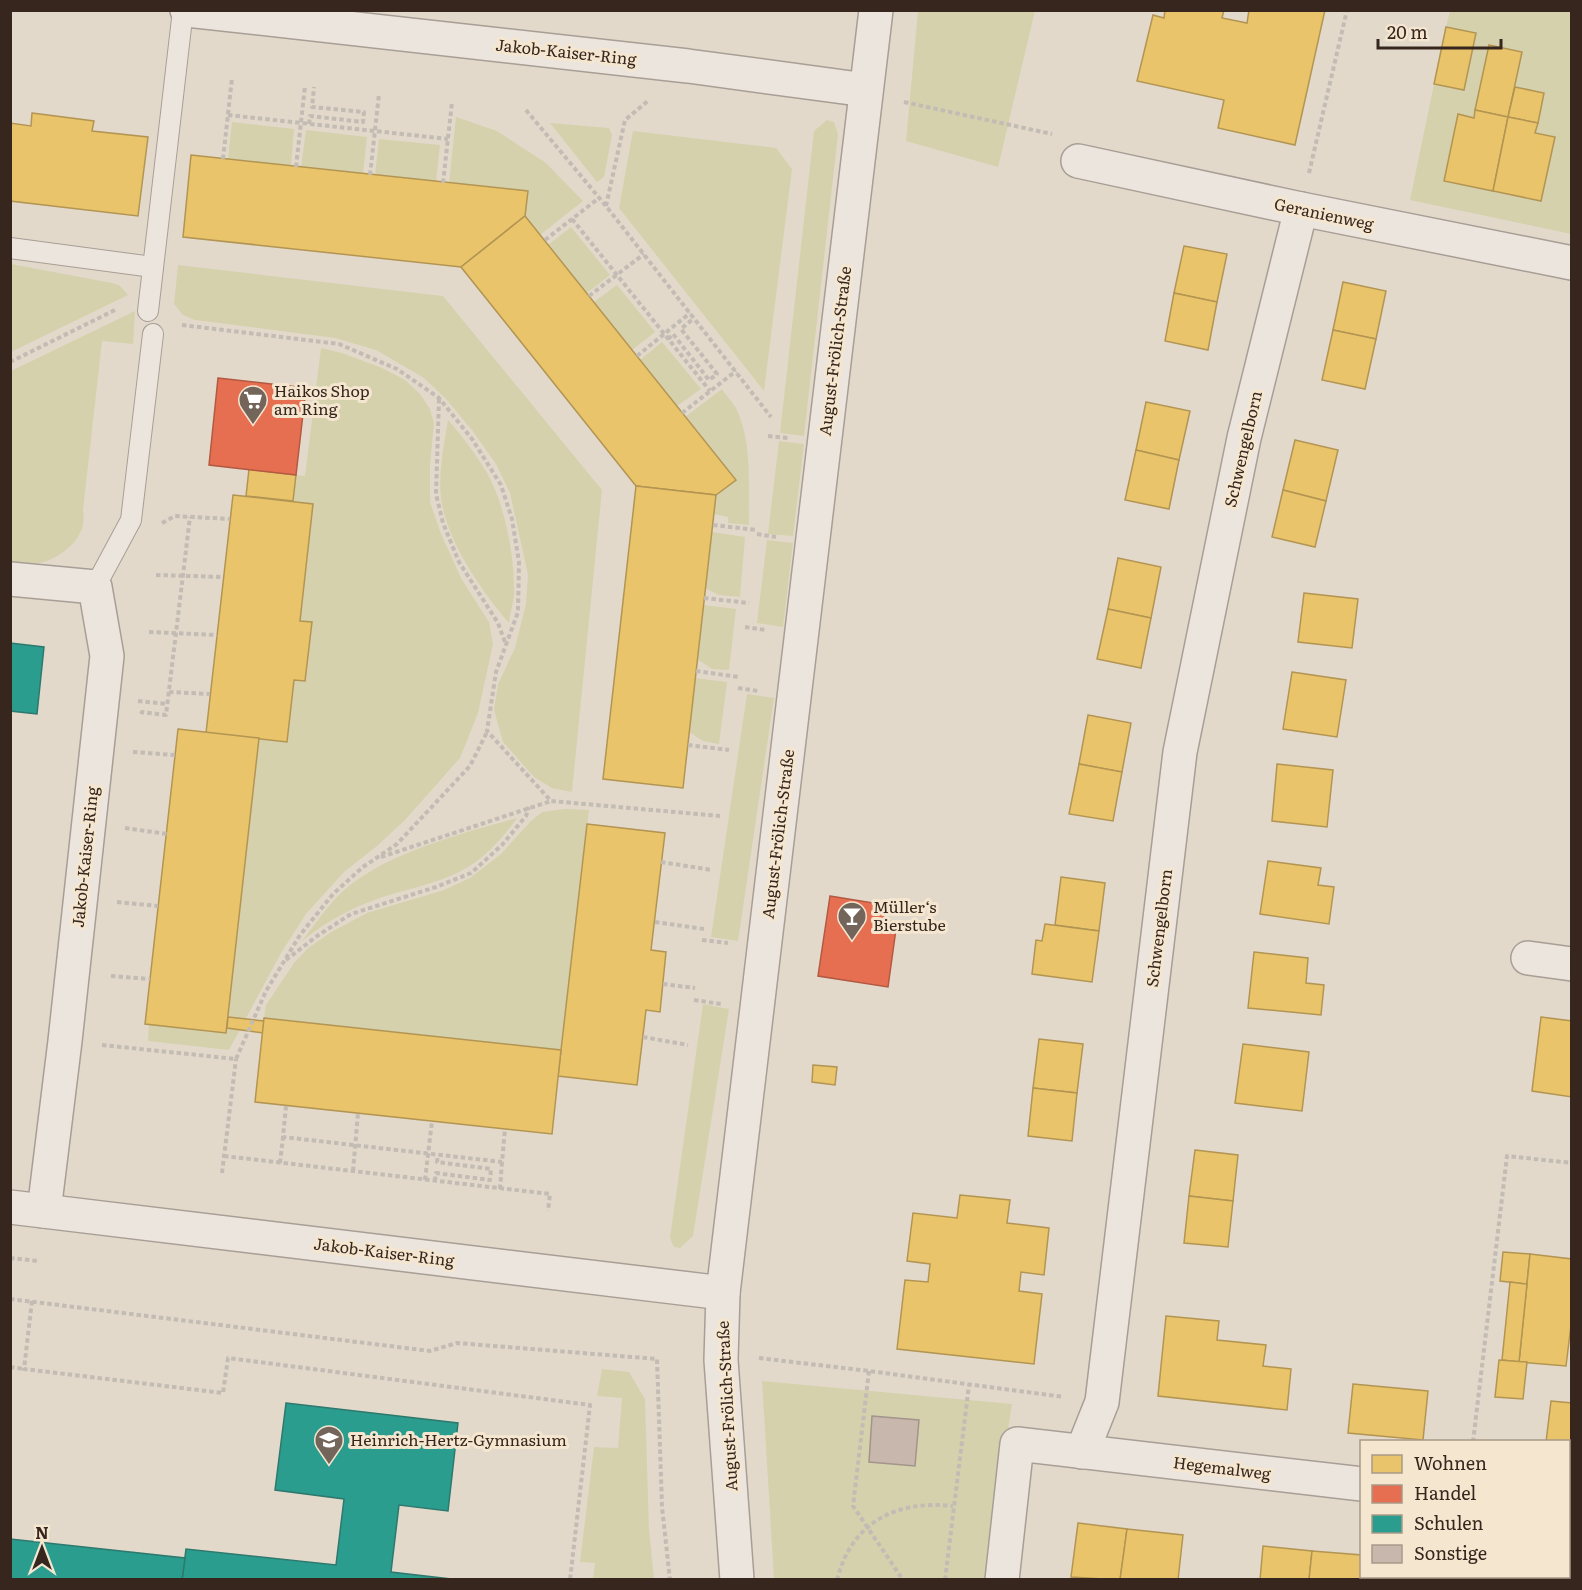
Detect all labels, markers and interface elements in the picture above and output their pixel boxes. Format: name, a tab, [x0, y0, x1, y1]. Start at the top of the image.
scale bar	[1378, 12, 1501, 50]
text: 20 m	[1387, 18, 1428, 45]
street label: Jakob-Kaiser-Ring	[494, 32, 638, 70]
street label: Geranienweg	[1272, 191, 1376, 235]
street label: August-Frölich-Straße	[812, 265, 856, 437]
place label: Haikos Shop am Ring	[274, 378, 370, 420]
supermarket icon: Haikos Shop am Ring	[237, 384, 269, 426]
street label: Schwengelborn	[1217, 388, 1267, 509]
street label: August-Frölich-Straße	[755, 748, 799, 920]
street label: Jakob-Kaiser-Ring	[65, 785, 103, 929]
street label: Schwengelborn	[1139, 867, 1177, 988]
place label: Müller‘s Bierstube	[873, 894, 946, 936]
bar icon: Müller‘s Bierstube	[836, 900, 868, 942]
street label: Jakob-Kaiser-Ring	[312, 1230, 456, 1272]
street label: August-Frölich-Straße	[710, 1320, 742, 1492]
school or university icon: Heinrich-Hertz-Gymnasium	[313, 1424, 345, 1466]
place label: Heinrich-Hertz-Gymnasium	[350, 1427, 567, 1451]
legend	[1360, 1440, 1570, 1578]
street label: Hegemalweg	[1172, 1449, 1272, 1485]
text: Wohnen	[1414, 1449, 1487, 1476]
text: Handel	[1414, 1479, 1476, 1506]
text: Schulen	[1414, 1509, 1484, 1536]
north arrow	[12, 1518, 72, 1578]
text: N	[35, 1520, 49, 1544]
text: Sonstige	[1414, 1539, 1487, 1566]

